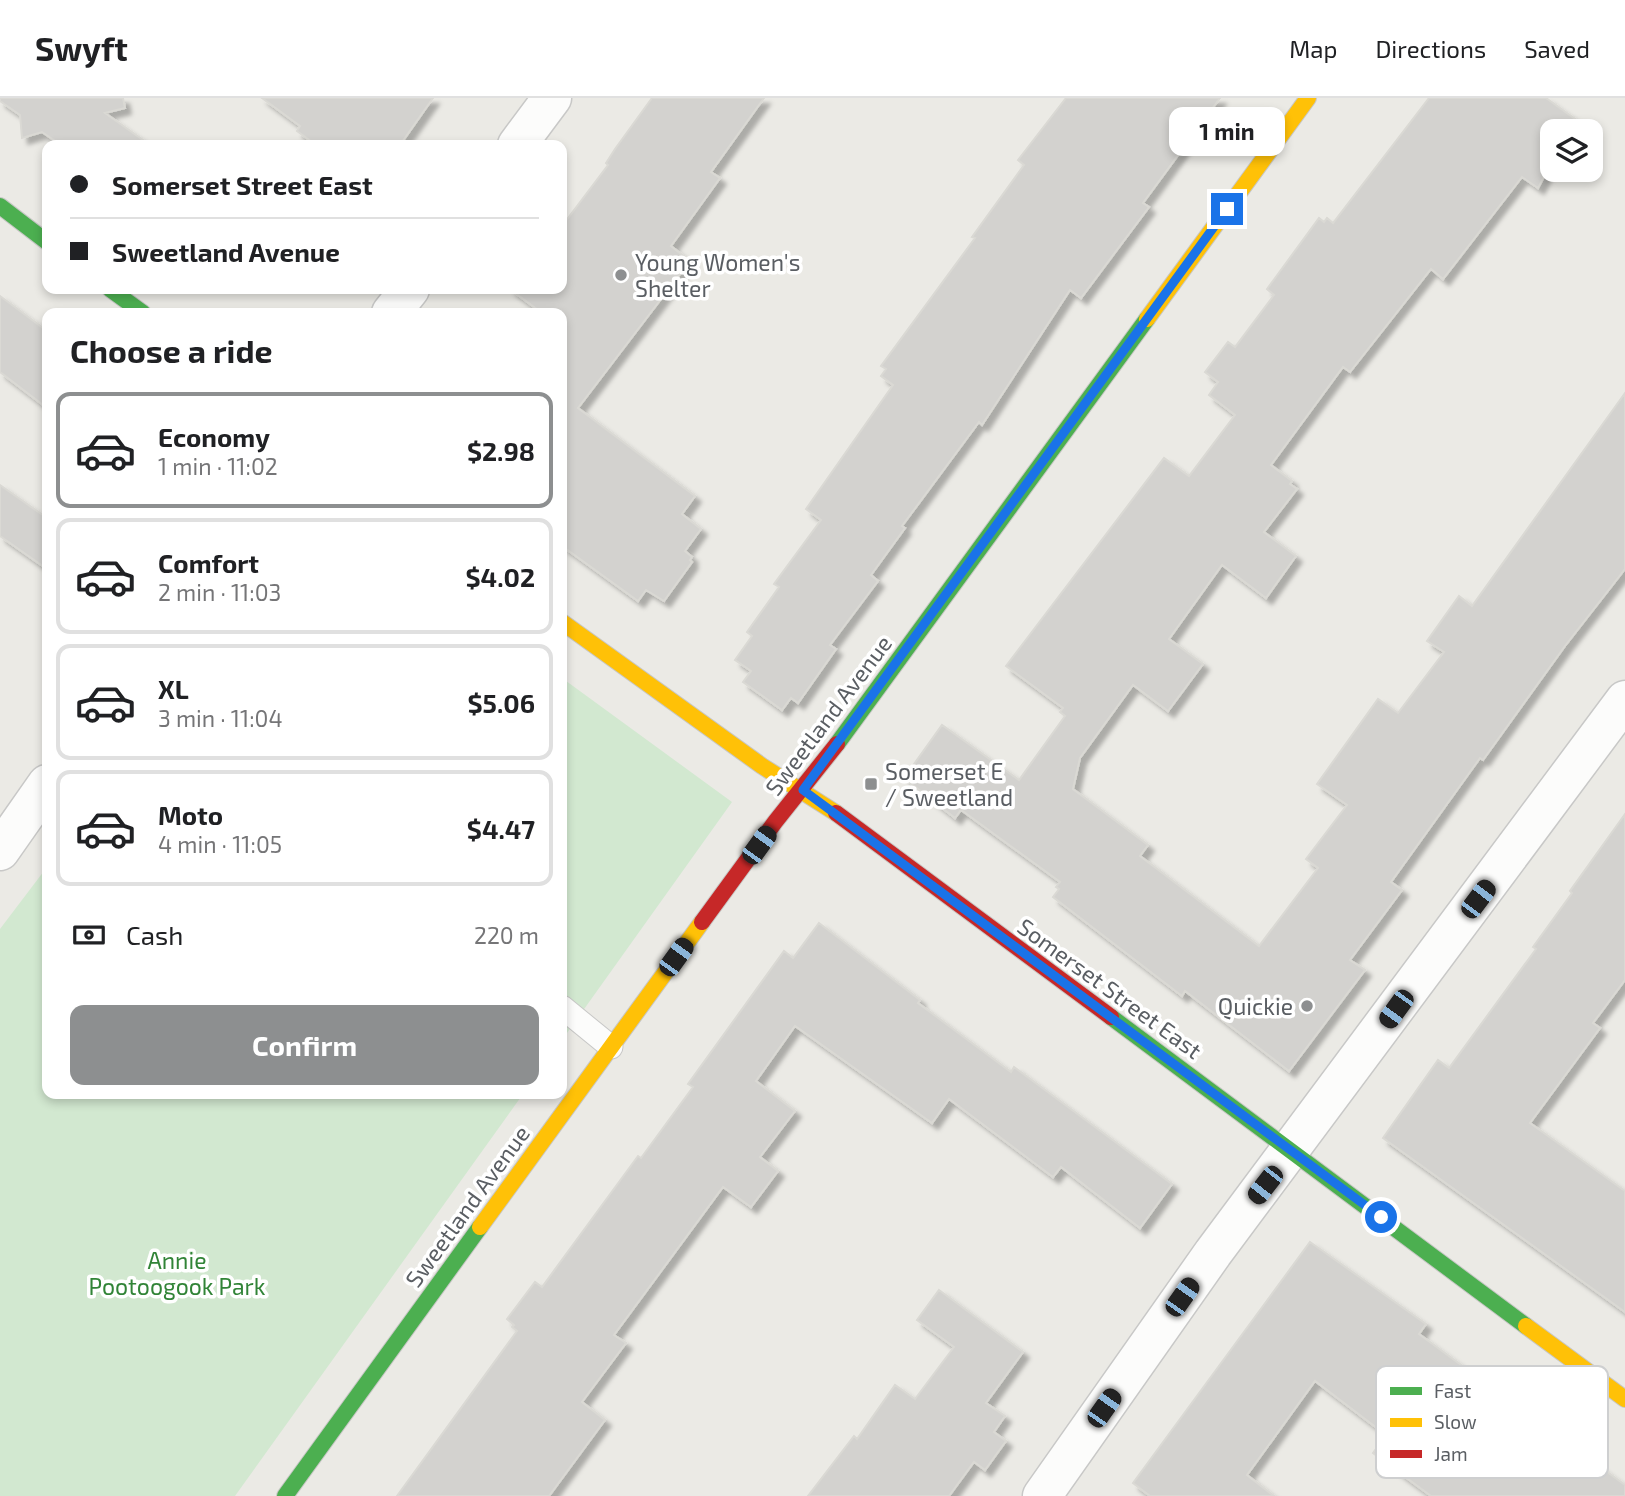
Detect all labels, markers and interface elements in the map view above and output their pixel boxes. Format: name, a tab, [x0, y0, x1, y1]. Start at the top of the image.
text: Swyft	[35, 28, 128, 68]
text: Map	[1289, 34, 1337, 63]
text: Directions	[1375, 34, 1486, 63]
text: Saved	[1524, 34, 1590, 63]
callout: 1 min	[1169, 108, 1285, 156]
text: 1 min	[1199, 117, 1255, 145]
map controls	[1540, 119, 1603, 182]
button: layers	[1540, 119, 1603, 182]
text: Somerset Street East	[112, 169, 373, 200]
route end	[1211, 193, 1243, 225]
text: Sweetland Avenue	[112, 236, 340, 267]
place label: Young Women's Shelter	[635, 248, 800, 302]
marker: Young Women's Shelter	[613, 267, 629, 283]
text: Choose a ride	[70, 331, 273, 369]
icon: car	[74, 419, 137, 482]
text: Economy	[158, 421, 270, 452]
text: $2.98	[467, 435, 535, 466]
text: 1 min · 11:02	[158, 452, 278, 480]
icon: car	[74, 545, 137, 608]
text: Comfort	[158, 547, 259, 578]
text: $4.02	[466, 561, 535, 592]
text: 2 min · 11:03	[158, 578, 281, 606]
street label: Sweetland Avenue	[759, 630, 897, 800]
icon: car	[74, 671, 137, 734]
text: XL	[158, 673, 189, 704]
text: $5.06	[467, 687, 535, 718]
text: 3 min · 11:04	[158, 704, 283, 732]
place label: Somerset E / Sweetland	[885, 757, 1013, 811]
marker: Somerset E / Sweetland	[863, 776, 879, 792]
icon: car	[74, 797, 137, 860]
text: Moto	[158, 799, 223, 830]
text: $4.47	[467, 813, 535, 844]
car	[739, 822, 780, 868]
text: 4 min · 11:05	[158, 830, 282, 858]
car	[1457, 876, 1500, 922]
street label: Somerset Street East	[1013, 912, 1208, 1064]
icon: cash	[70, 916, 108, 954]
text: Cash	[126, 919, 183, 950]
text: 220 m	[474, 921, 539, 949]
car	[656, 934, 697, 980]
car	[1376, 986, 1417, 1032]
place label: Quickie	[1218, 992, 1293, 1020]
marker: Quickie	[1299, 998, 1315, 1014]
button: Confirm	[70, 1005, 539, 1085]
street label: Sweetland Avenue	[399, 1120, 535, 1292]
car	[1244, 1162, 1287, 1208]
route start	[1365, 1201, 1397, 1233]
park label: Annie Pootoogook Park	[89, 1246, 266, 1300]
car	[1162, 1274, 1203, 1320]
legend	[1376, 1366, 1608, 1478]
text: Fast	[1434, 1379, 1471, 1402]
car	[1084, 1385, 1125, 1431]
text: Slow	[1434, 1410, 1477, 1433]
text: Jam	[1434, 1442, 1468, 1465]

